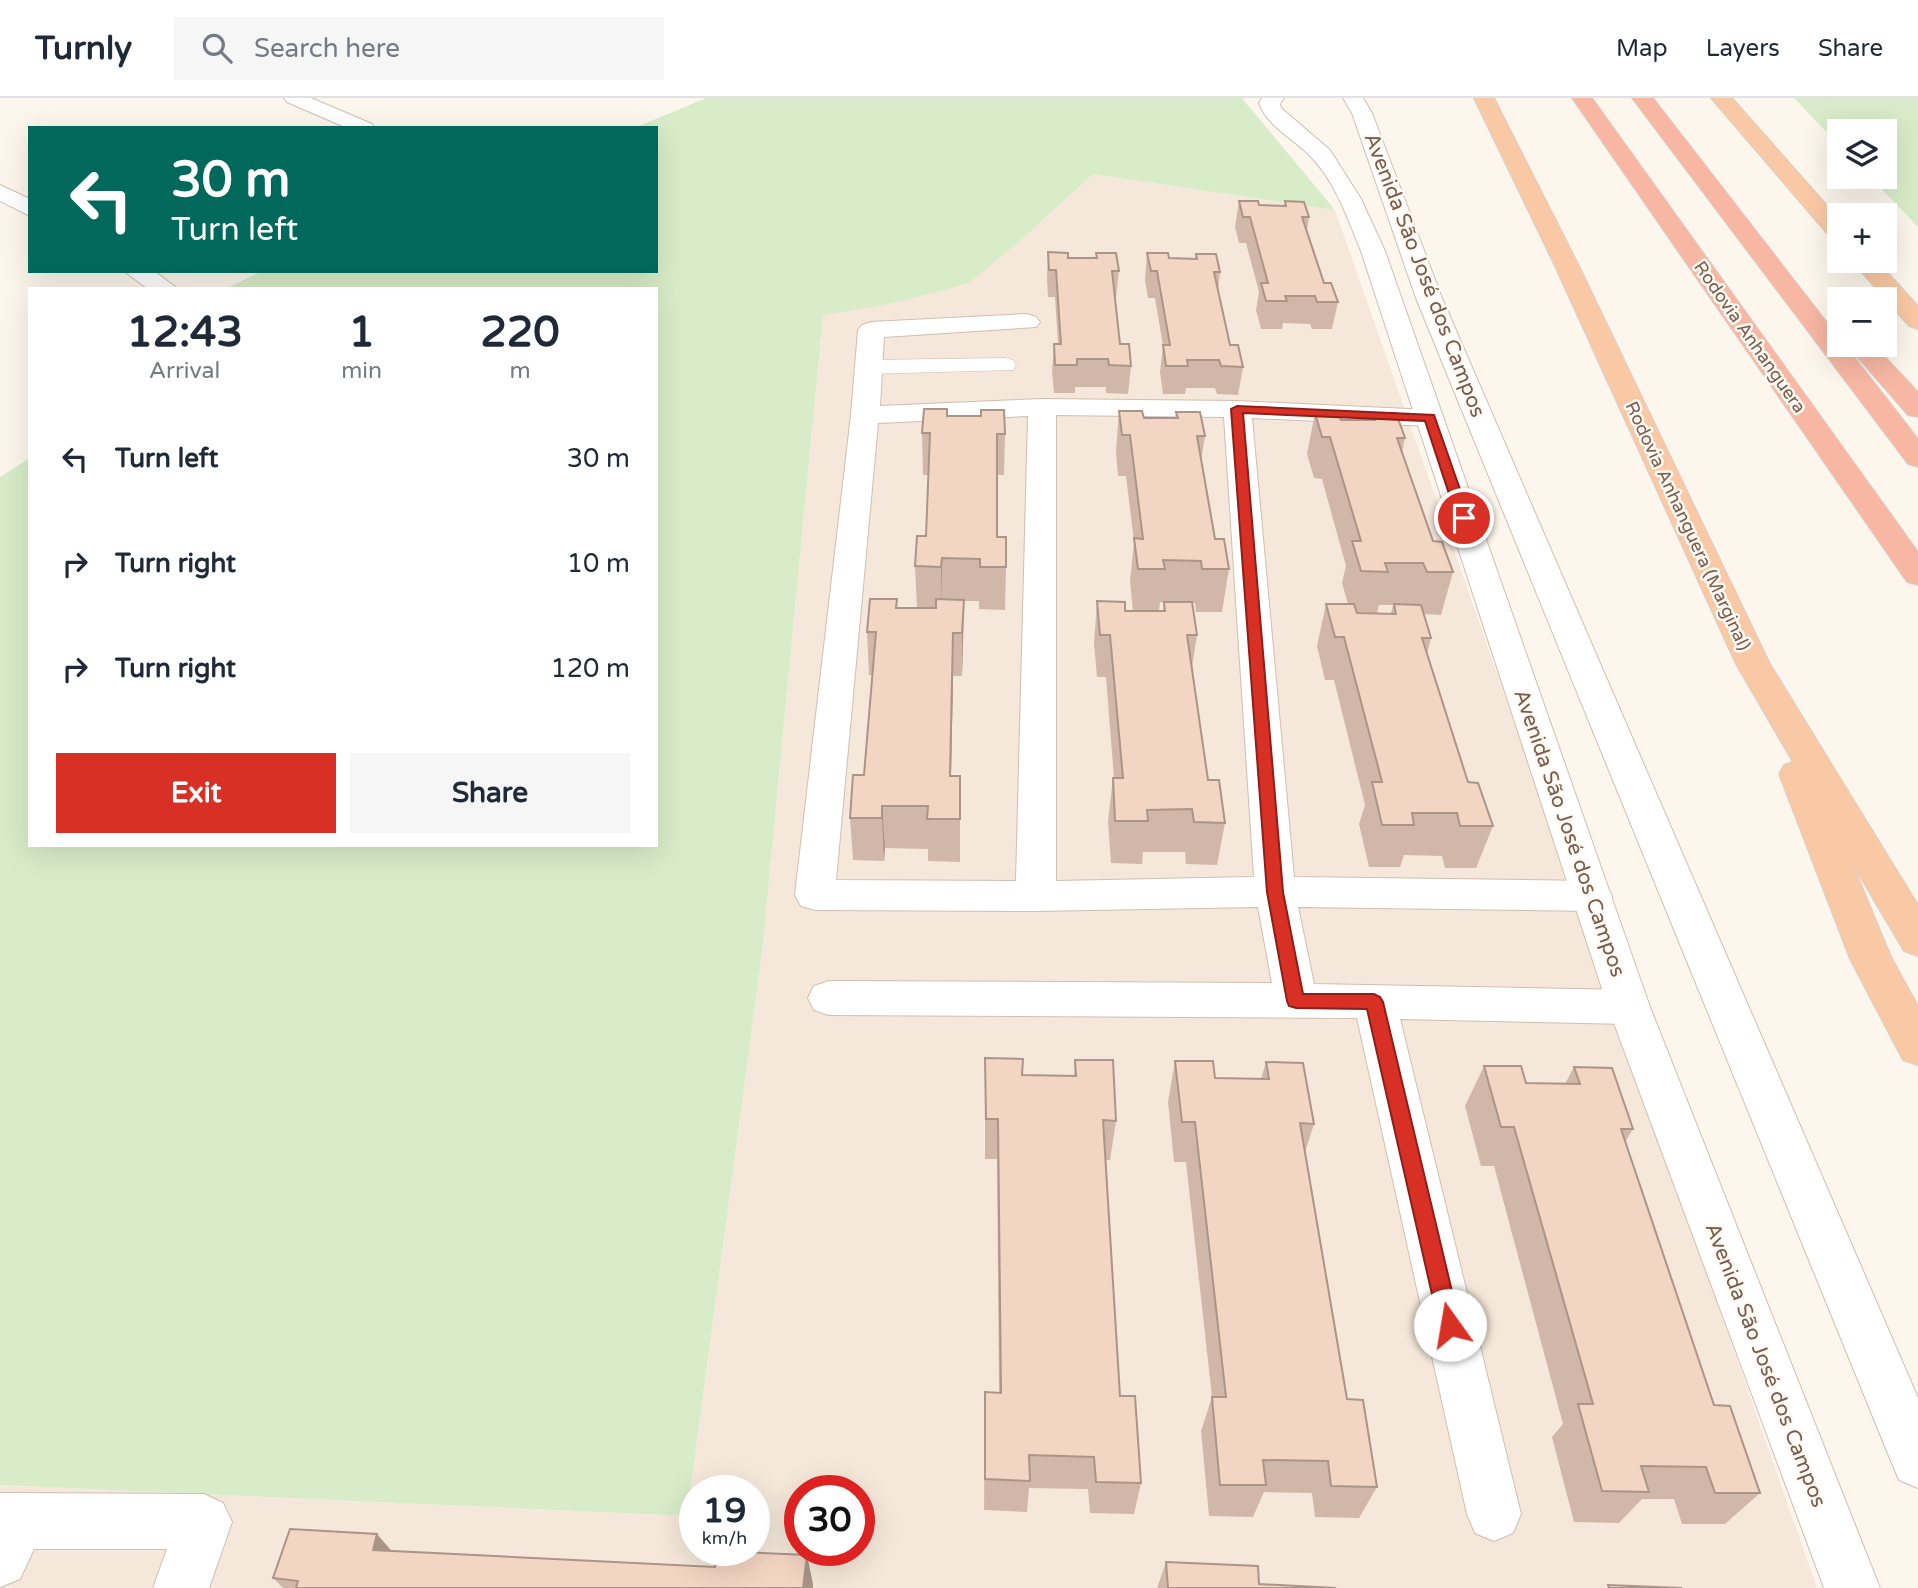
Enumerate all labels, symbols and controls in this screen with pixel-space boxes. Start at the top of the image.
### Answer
search box [174,17,664,80]
text: Turnly [35,29,132,68]
icon: search [198,29,236,67]
text: Search here [254,33,400,64]
text: Map [1616,34,1668,63]
text: Layers [1706,34,1780,63]
text: Share [1818,34,1883,63]
map controls [1827,119,1897,357]
button: layers [1827,119,1897,189]
street label: Avenida São José dos Campos [1359,129,1490,421]
text: 30 m [171,151,290,210]
icon: left [56,154,147,245]
button: + [1827,203,1897,273]
text: Turn left [171,211,298,249]
street label: Rodovia Anhanguera [1689,257,1811,417]
button: − [1827,287,1897,357]
text: 12:43 [126,307,243,358]
text: 1 [348,307,375,358]
text: 220 [480,307,560,358]
text: Arrival [149,357,220,385]
text: min [341,357,382,385]
text: m [509,357,531,385]
street label: Rodovia Anhanguera (Marginal) [1620,398,1756,654]
icon: left [56,440,94,478]
text: Turn left [115,443,218,474]
text: 30 m [567,443,630,474]
pin [1434,488,1494,548]
icon: arrive [1445,499,1483,537]
icon: right [56,545,94,583]
text: Turn right [115,548,236,579]
text: 10 m [567,548,630,579]
icon: right [56,650,94,688]
text: Turn right [115,653,236,684]
text: 120 m [550,653,630,684]
street label: Avenida São José dos Campos [1508,686,1631,980]
button: Exit [56,753,336,833]
button: Share [350,753,630,833]
street label: Avenida São José dos Campos [1700,1219,1831,1511]
position arrow [1413,1288,1487,1362]
speed limit sign: 30 [784,1475,875,1566]
text: 19 [703,1490,746,1532]
text: km/h [702,1527,747,1549]

